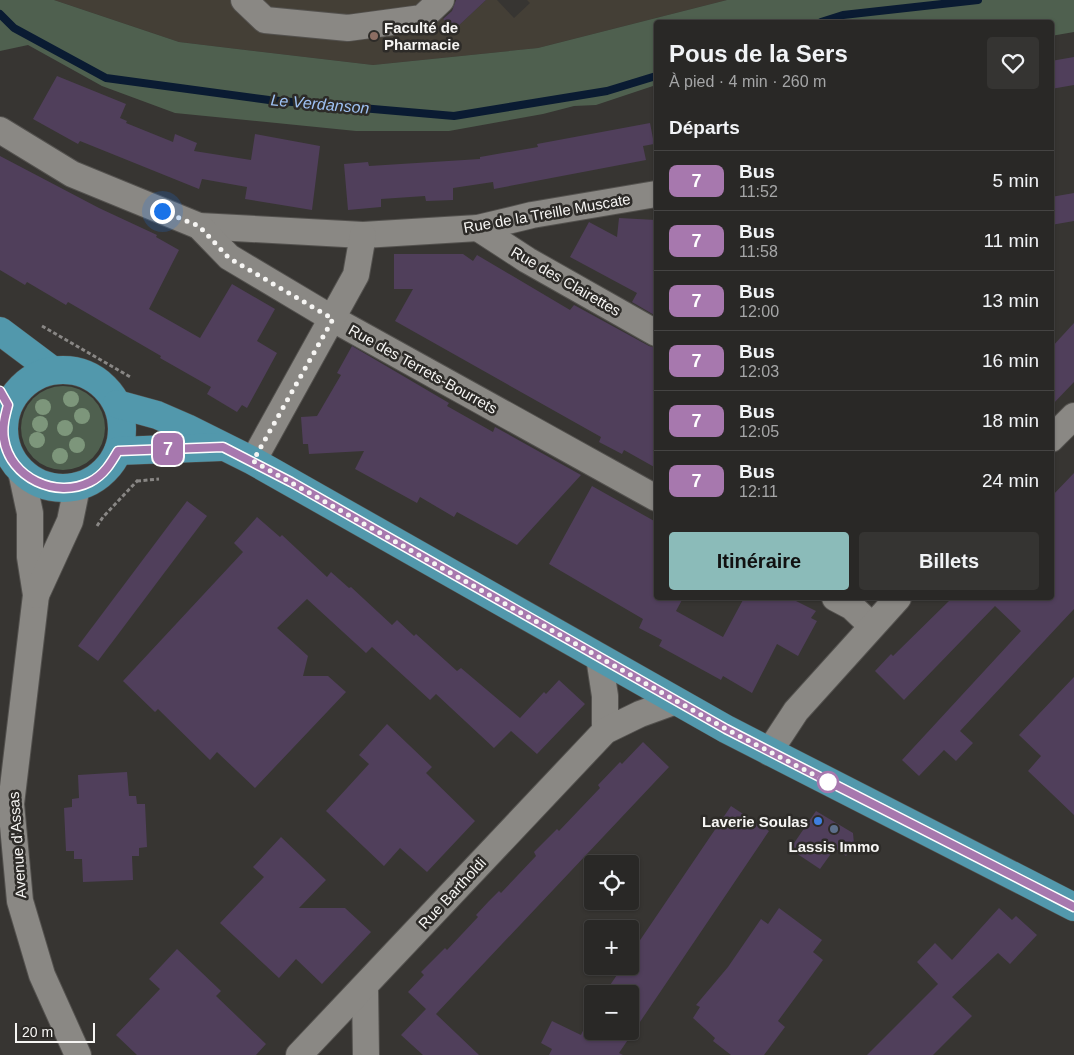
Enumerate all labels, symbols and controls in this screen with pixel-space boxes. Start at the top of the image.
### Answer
place label: Faculté de Pharmacie [384,19,460,53]
marker: Faculté de Pharmacie [368,30,380,42]
button: heart [987,37,1039,89]
text: Pous de la Sers [669,40,848,67]
text: À pied · 4 min · 260 m [669,73,826,90]
water label: Le Verdanson [270,91,370,117]
text: Départs [669,117,740,138]
text: Bus [739,161,775,182]
text: 5 min [993,170,1039,191]
text: 7 [691,171,702,191]
text: 11:52 [739,183,778,200]
street label: Rue de la Treille Muscate [462,190,632,236]
your location [150,199,175,224]
text: Bus [739,221,775,242]
text: 11 min [983,230,1039,251]
text: 7 [691,231,702,251]
street label: Rue des Clairettes [508,243,624,319]
text: 11:58 [739,243,778,260]
text: Bus [739,281,775,302]
text: 13 min [982,290,1039,311]
text: 7 [691,291,702,311]
text: 12:00 [739,303,779,320]
street label: Rue des Terrets-Bourrets [346,321,500,417]
text: Bus [739,341,775,362]
text: 16 min [982,350,1039,371]
text: 7 [691,351,702,371]
text: 12:03 [739,363,779,380]
text: Bus [739,401,775,422]
text: 18 min [982,410,1039,431]
text: 7 [691,411,702,431]
text: 12:05 [739,423,779,440]
line badge: 7 [152,433,184,465]
text: 7 [163,439,173,459]
text: Bus [739,461,775,482]
text: 24 min [982,470,1039,491]
text: 7 [691,471,702,491]
text: 12:11 [739,483,778,500]
button: Itinéraire [669,532,849,590]
button: Billets [859,532,1039,590]
unlabelled marker [817,771,839,793]
street label: Avenue d'Assas [5,791,29,899]
place label: Laverie Soulas [702,813,808,830]
marker: Laverie Soulas [812,815,824,827]
marker: Lassis Immo [828,823,840,835]
place label: Lassis Immo [789,838,879,855]
street label: Rue Bartholdi [415,854,489,932]
map controls [584,855,639,1040]
button: locate [584,855,639,910]
button: + [584,920,639,975]
button: − [584,985,639,1040]
scale bar [15,1020,95,1043]
text: 20 m [22,1024,53,1040]

